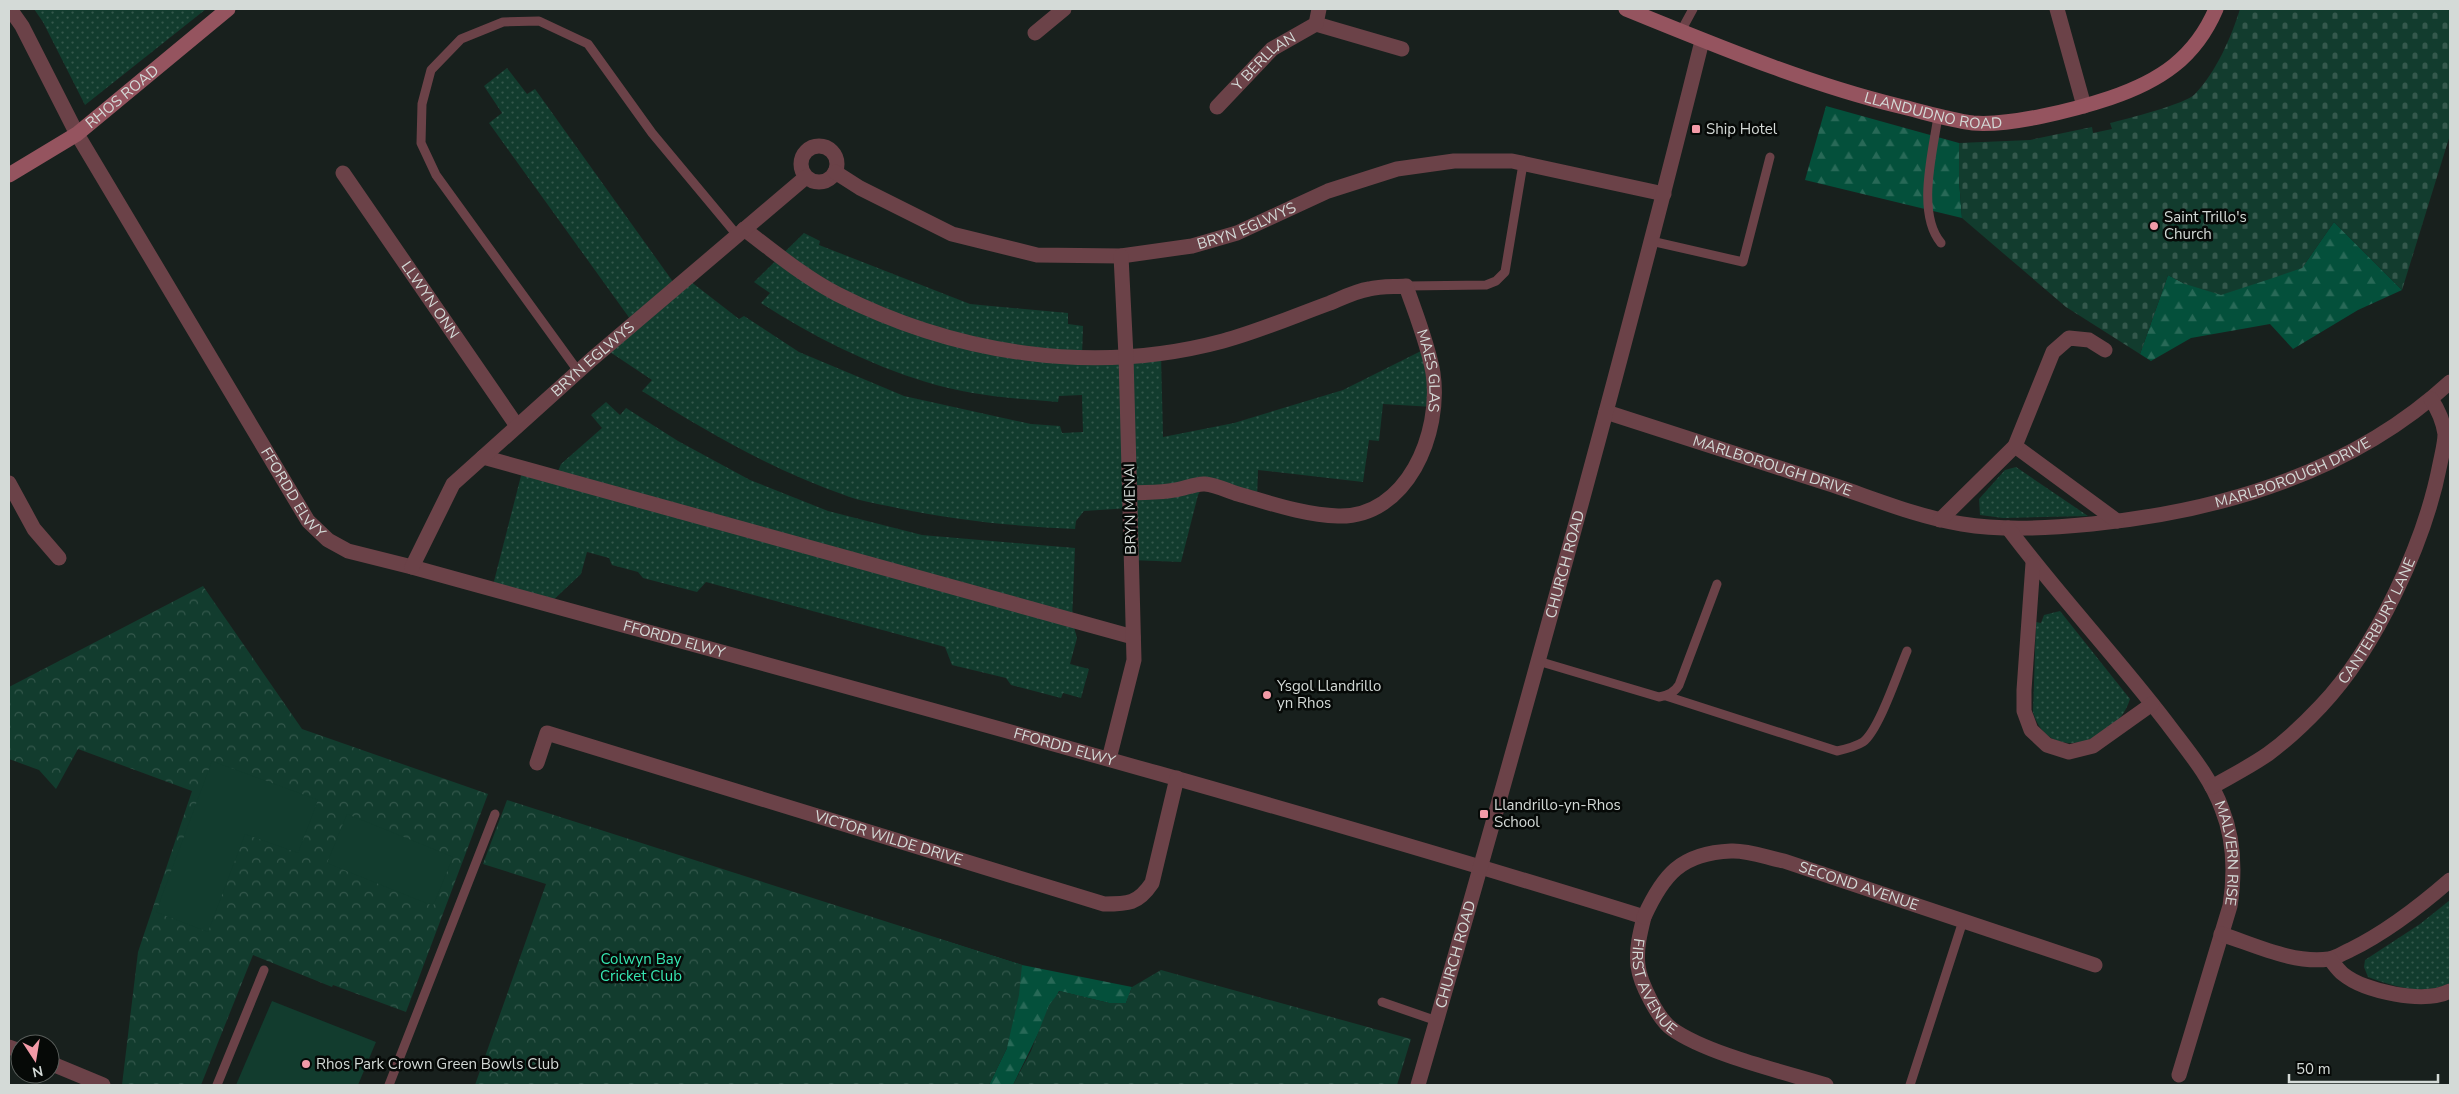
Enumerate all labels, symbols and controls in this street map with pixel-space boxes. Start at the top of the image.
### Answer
street label: Y BERLLAN [1227,27,1300,96]
street label: RHOS ROAD [81,60,163,133]
street label: LLANDUDNO ROAD [1862,87,2003,133]
place label: Ship Hotel [1706,119,1778,139]
marker: Ship Hotel [1690,123,1702,135]
street label: BRYN EGLWYS [1195,197,1299,254]
place label: Saint Trillo's Church [2164,207,2247,244]
marker: Saint Trillo's Church [2148,220,2160,232]
street label: LLWYN ONN [397,257,464,342]
street label: BRYN EGLWYS [547,317,639,401]
street label: MAES GLAS [1412,327,1444,413]
street label: MARLBOROUGH DRIVE [1690,431,1855,501]
street label: MARLBOROUGH DRIVE [2213,433,2374,513]
street label: FFORDD ELWY [256,444,331,543]
street label: BRYN MENAI [1119,463,1141,555]
street label: CHURCH ROAD [1541,508,1589,621]
street label: CANTERBURY LANE [2333,555,2420,688]
street label: FFORDD ELWY [621,616,728,663]
place label: Ysgol Llandrillo yn Rhos [1276,676,1381,713]
marker: Ysgol Llandrillo yn Rhos [1261,689,1273,701]
street label: FFORDD ELWY [1011,723,1119,771]
place label: Llandrillo-yn-Rhos School [1494,795,1621,832]
street label: MALVERN RISE [2210,798,2243,907]
street label: VICTOR WILDE DRIVE [811,805,965,870]
marker: Llandrillo-yn-Rhos School [1478,808,1490,820]
street label: SECOND AVENUE [1796,857,1921,915]
street label: CHURCH ROAD [1431,898,1480,1011]
street label: FIRST AVENUE [1627,937,1681,1039]
park label: Colwyn Bay Cricket Club [600,949,682,986]
north arrow [10,1034,60,1084]
scale bar [2289,1052,2438,1084]
place label: Rhos Park Crown Green Bowls Club [316,1054,559,1074]
marker: Rhos Park Crown Green Bowls Club [300,1058,312,1070]
text: 50 m [2296,1059,2331,1079]
text: N [30,1061,45,1082]

